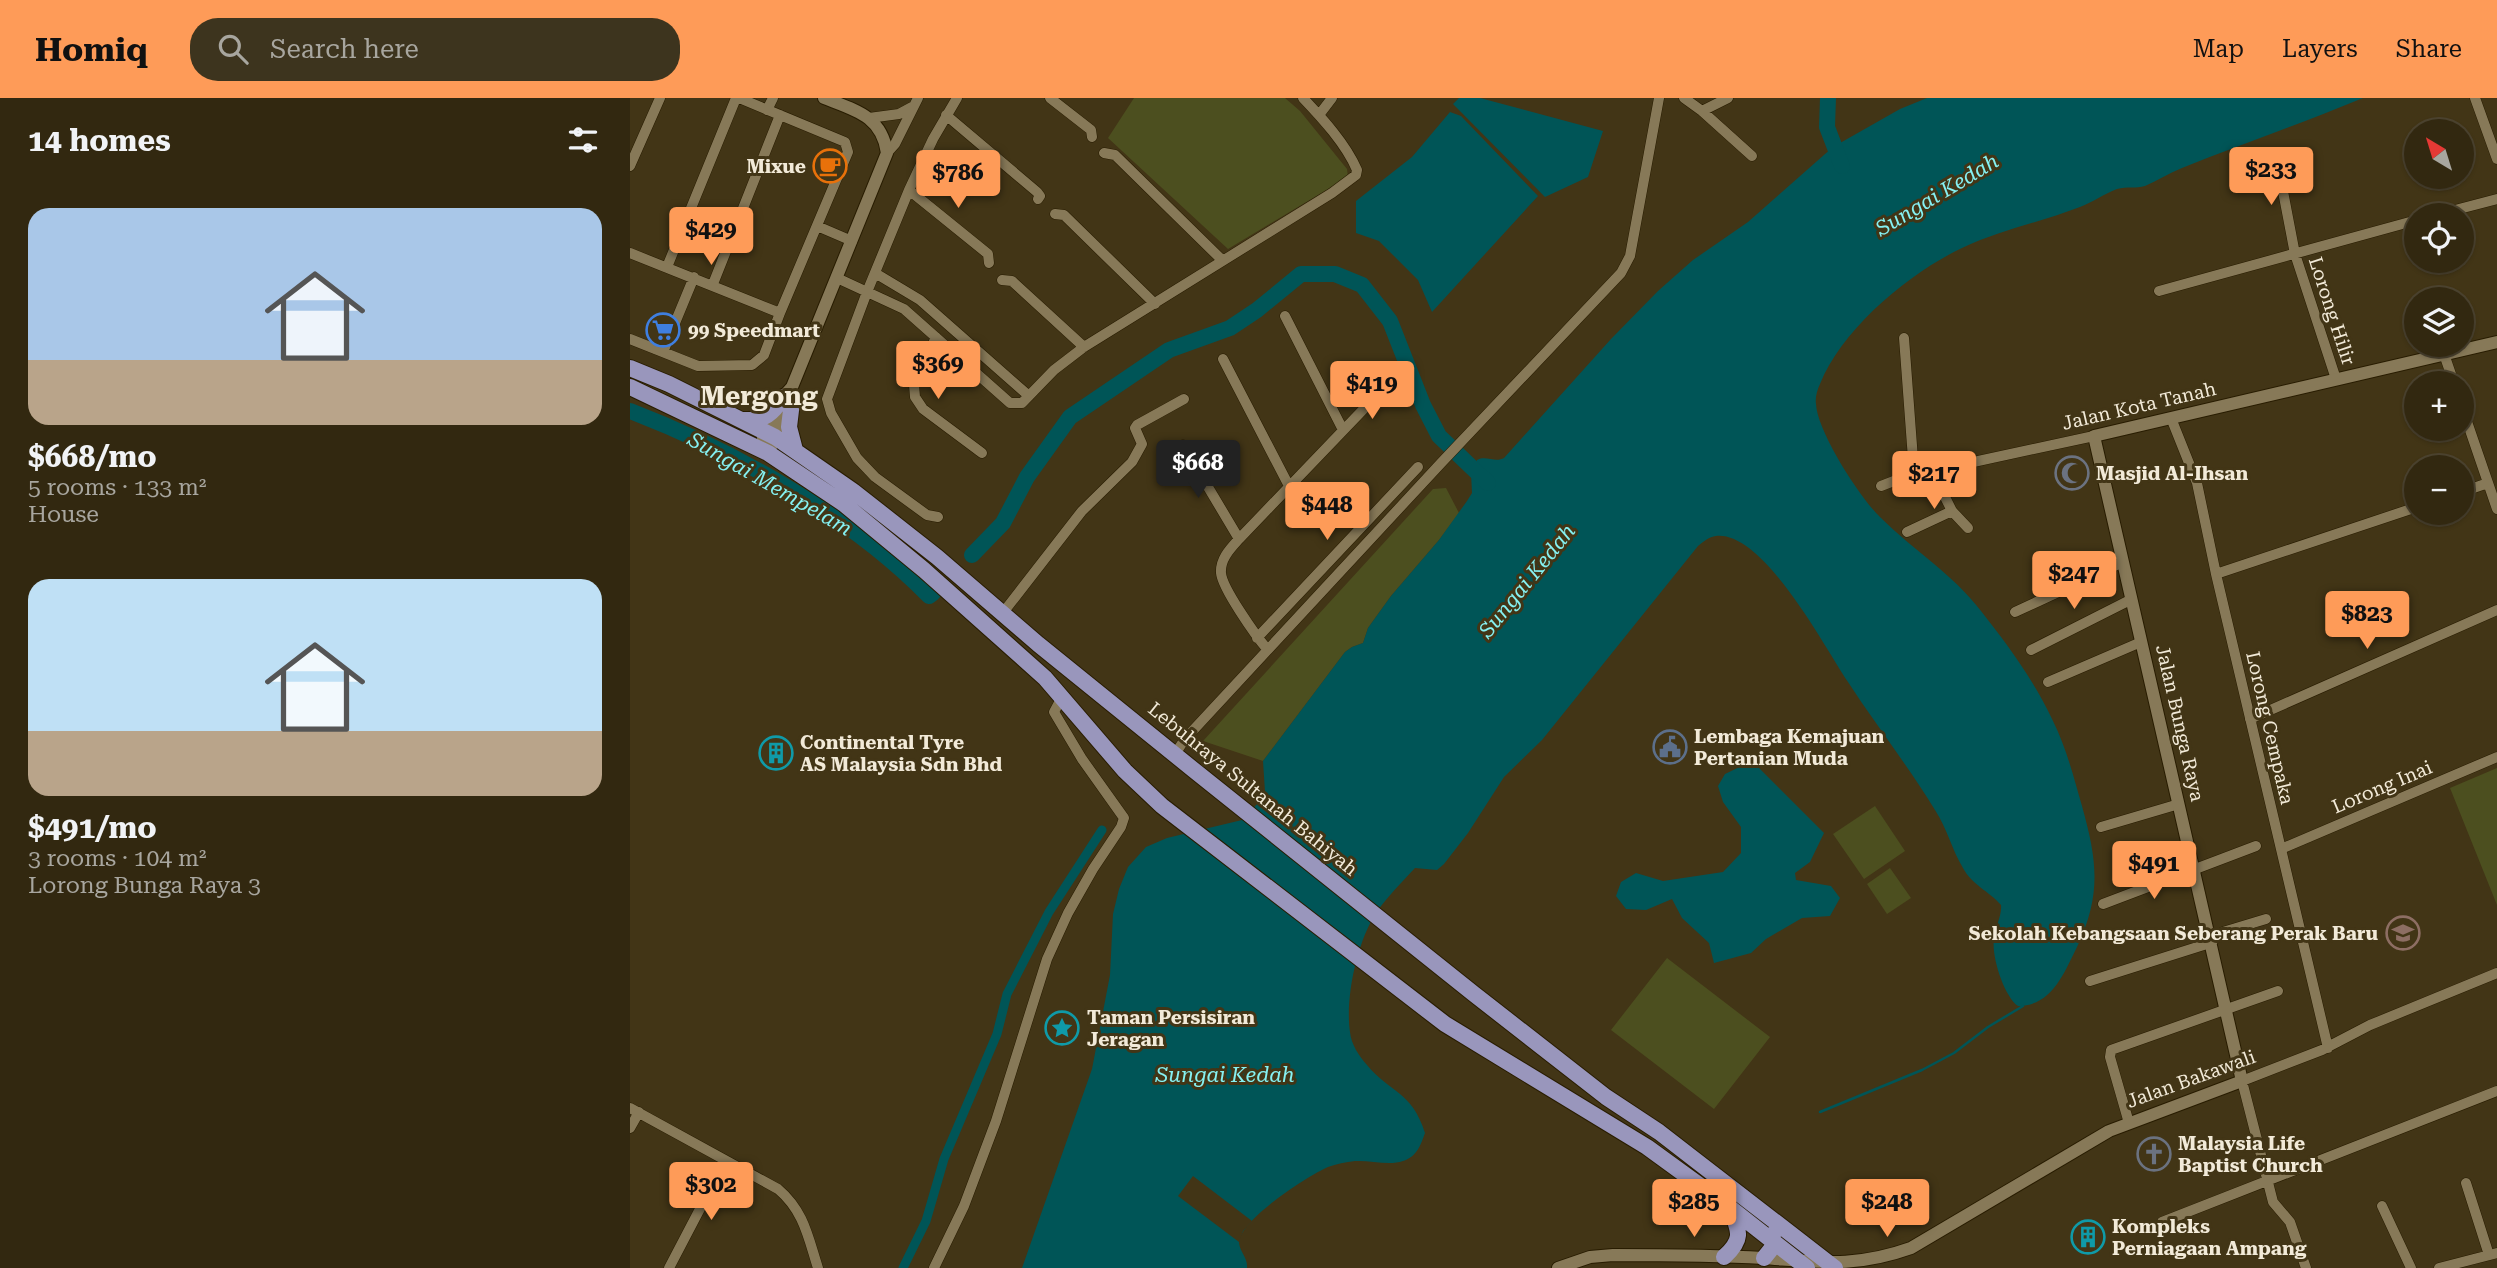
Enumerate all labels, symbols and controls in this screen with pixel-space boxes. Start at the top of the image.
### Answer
search box [190,18,680,81]
text: Homiq [35,30,148,69]
icon: search [214,30,252,68]
text: Search here [270,34,419,64]
text: Map [2193,35,2244,63]
text: Layers [2282,35,2358,63]
text: Share [2396,35,2462,63]
north arrow [2404,119,2474,189]
map controls [2404,119,2474,525]
icon: filters [564,121,602,159]
text: 14 homes [28,123,171,158]
cafe icon: Mixue [811,147,849,185]
pin: $233 [2230,148,2312,207]
water label: Sungai Kedah [1870,149,2003,242]
pin: $786 [917,150,999,210]
place label: Mixue [746,155,806,178]
text: $233 [2245,156,2297,183]
text: $786 [932,159,984,186]
button: locate [2404,203,2474,273]
pin: $429 [670,208,752,267]
text: $429 [685,216,737,243]
icon: home [252,253,378,379]
street label: Lorong Hilir [2304,254,2360,368]
button: layers [2404,287,2474,357]
supermarket icon: 99 Speedmart [644,311,682,349]
place label: 99 Speedmart [688,319,820,342]
pin: $369 [897,342,979,401]
text: $369 [912,350,964,377]
pin: $419 [1331,362,1413,421]
text: $419 [1346,370,1398,397]
button: + [2404,371,2474,441]
street label: Jalan Kota Tanah [2060,377,2218,435]
district label: Mergong [700,381,818,411]
water label: Sungai Mempelam [683,427,856,541]
text: $668/mo [28,439,157,474]
pin: $668 [1157,440,1239,500]
text: $668 [1172,449,1224,476]
pin: $217 [1893,452,1975,511]
mosque icon: Masjid Al-Ihsan [2053,454,2091,492]
button: − [2404,455,2474,525]
text: $217 [1908,460,1960,487]
place label: Masjid Al-Ihsan [2096,462,2248,485]
text: 5 rooms · 133 m² [28,474,206,501]
pin: $448 [1286,482,1368,542]
text: $448 [1301,491,1353,518]
text: House [28,501,99,528]
water label: Sungai Kedah [1473,519,1580,643]
pin: $247 [2033,552,2115,611]
text: $247 [2048,560,2100,587]
pin: $823 [2326,592,2408,651]
text: $823 [2341,600,2393,627]
icon: home [252,624,378,750]
street label: Jalan Bunga Raya [2151,642,2209,804]
street label: Lorong Cempaka [2241,649,2299,807]
street label: Lebuhraya Sultanah Bahiyah [1144,697,1362,881]
place label: Lembaga Kemajuan Pertanian Muda [1694,725,1885,770]
public building icon: Lembaga Kemajuan Pertanian Muda [1651,728,1689,766]
place label: Continental Tyre AS Malaysia Sdn Bhd [800,731,1003,776]
building icon: Continental Tyre AS Malaysia Sdn Bhd [757,734,795,772]
street label: Lorong Inai [2329,756,2435,818]
text: $491/mo [28,810,157,845]
pin: $491 [2113,842,2195,901]
text: 3 rooms · 104 m² [28,845,206,872]
text: $491 [2128,850,2180,877]
text: Lorong Bunga Raya 3 [28,872,261,899]
school or university icon: Sekolah Kebangsaan Seberang Perak Baru [2384,914,2422,952]
place label: Sekolah Kebangsaan Seberang Perak Baru [1968,922,2378,945]
place label: Taman Persisiran Jeragan [1087,1006,1255,1051]
place icon: Taman Persisiran Jeragan [1043,1009,1081,1047]
street label: Jalan Bakawali [2123,1045,2259,1113]
water label: Sungai Kedah [1154,1063,1295,1087]
place label: Malaysia Life Baptist Church [2178,1132,2323,1177]
church icon: Malaysia Life Baptist Church [2135,1135,2173,1173]
pin: $302 [670,1162,752,1222]
text: $302 [685,1171,737,1198]
pin: $285 [1653,1180,1735,1239]
pin: $248 [1846,1180,1928,1239]
text: $285 [1668,1188,1720,1215]
text: $248 [1861,1188,1913,1215]
place label: Kompleks Perniagaan Ampang [2112,1215,2307,1260]
building icon: Kompleks Perniagaan Ampang [2069,1218,2107,1256]

